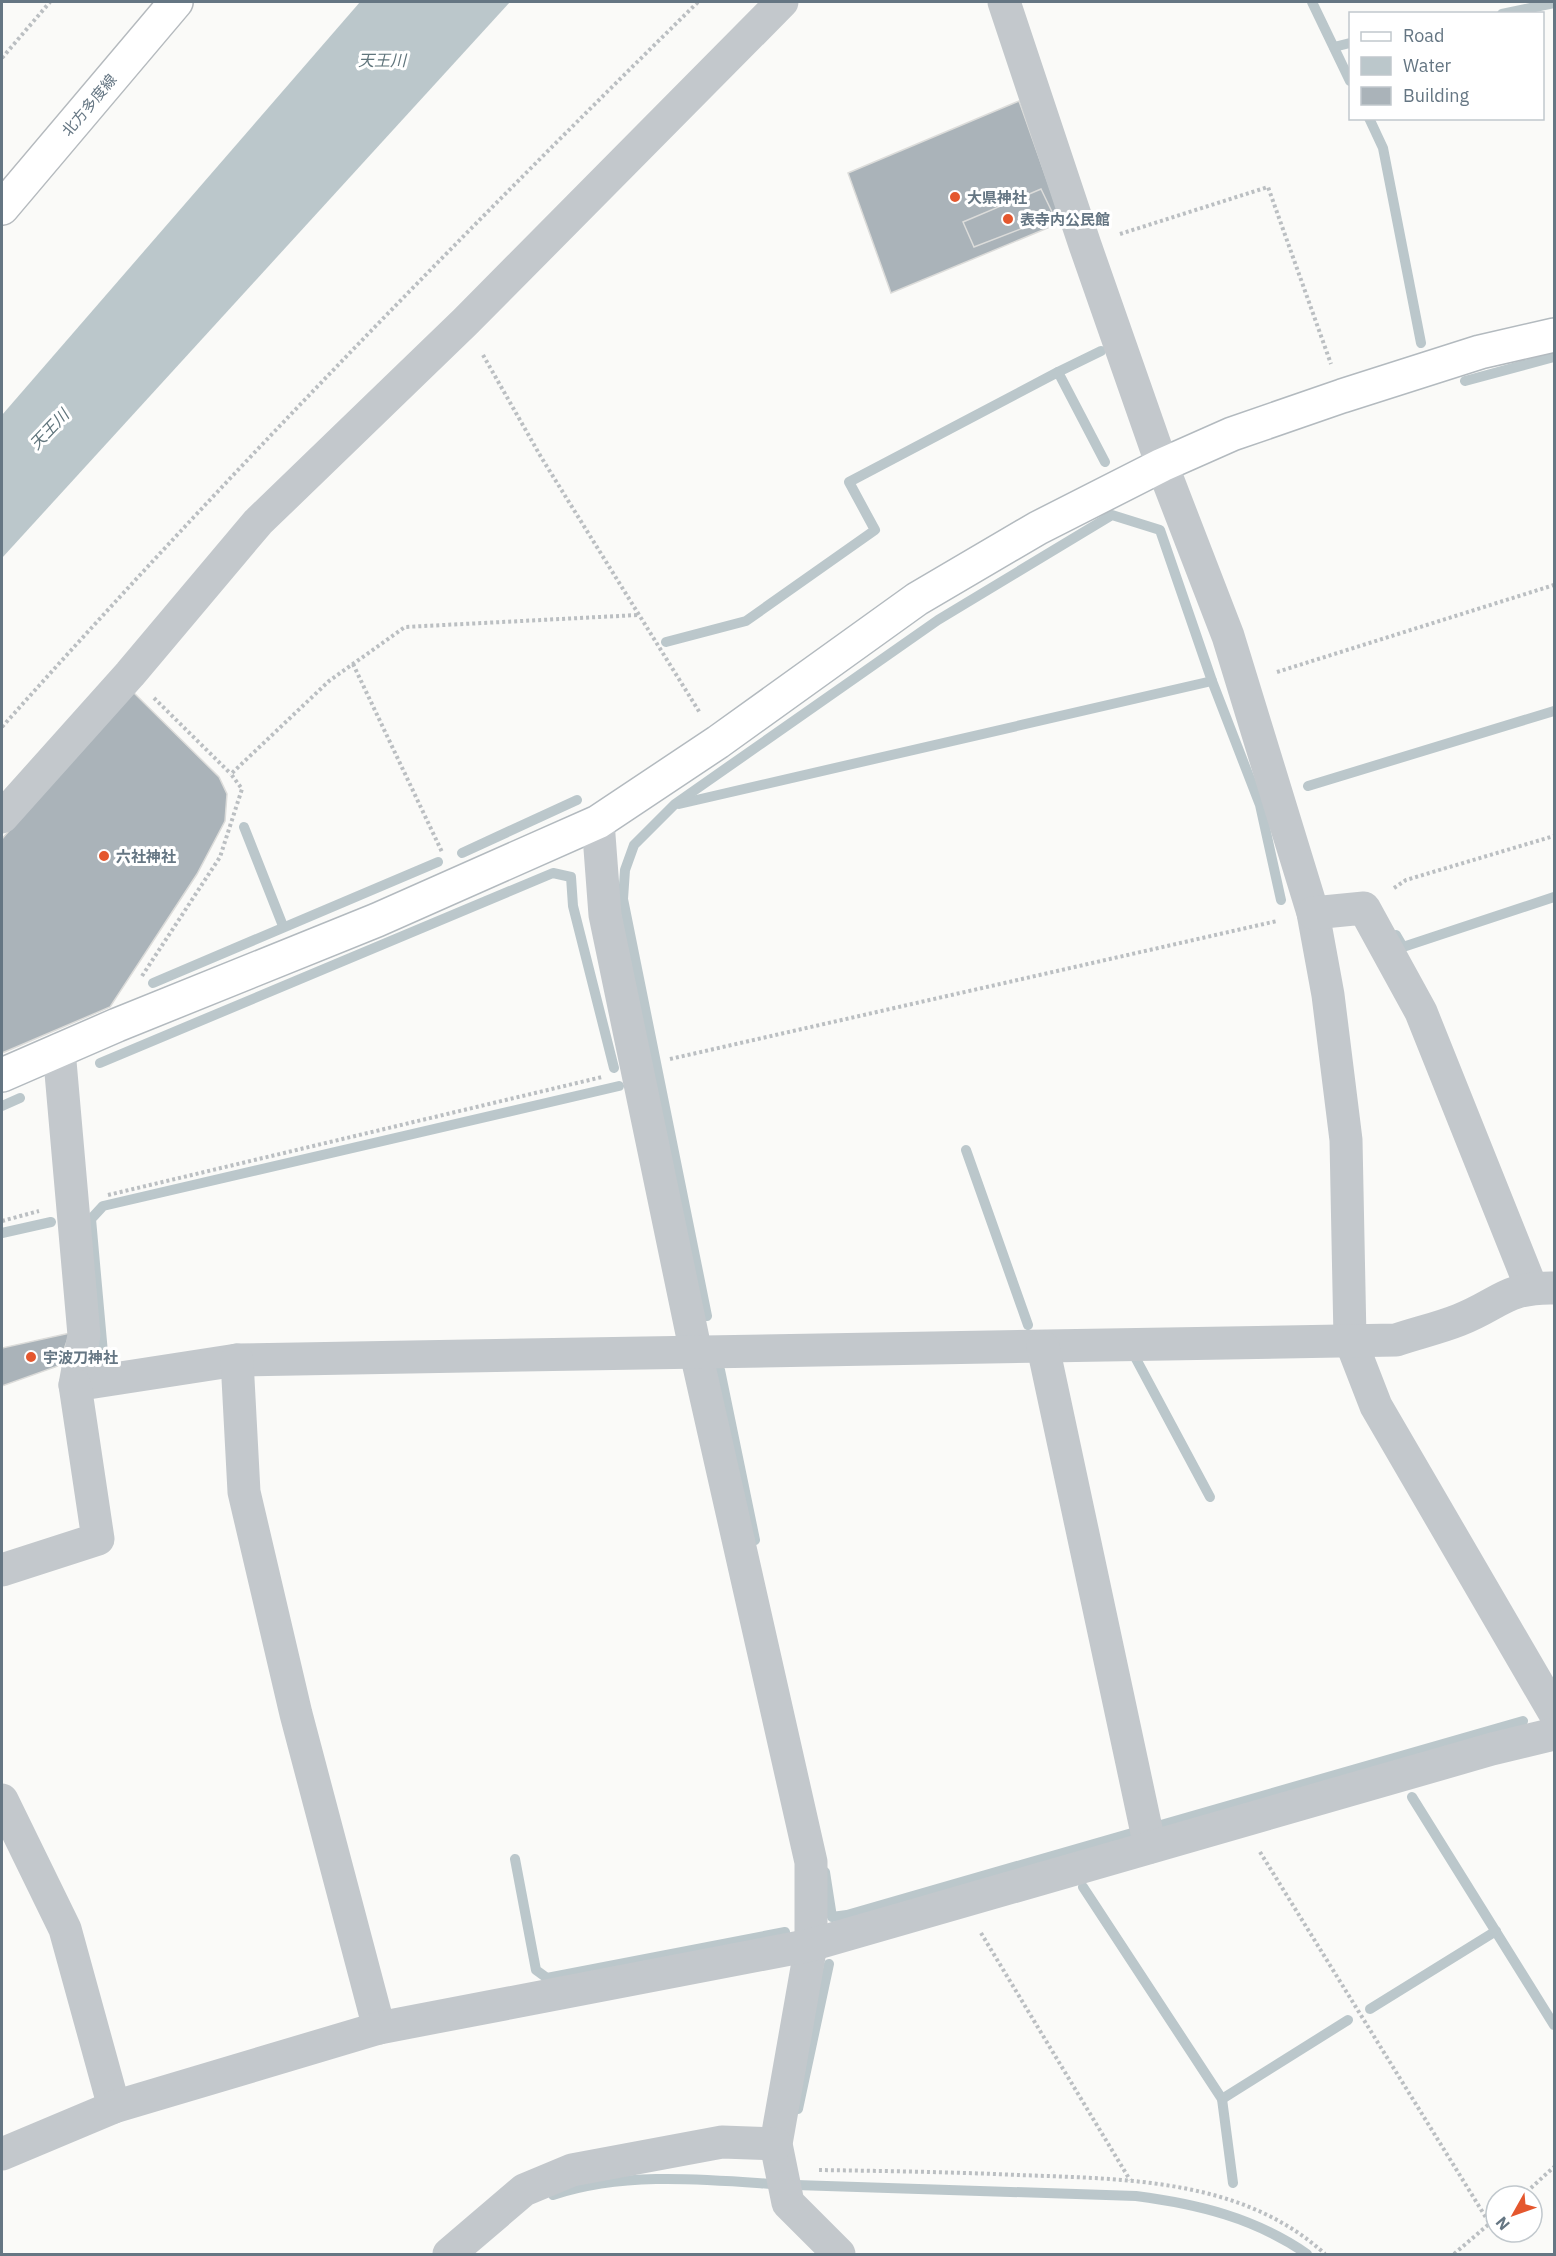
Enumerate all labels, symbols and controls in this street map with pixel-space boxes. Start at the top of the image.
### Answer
legend [1349,12,1544,120]
text: Road [1403,24,1444,47]
water label: 天王川 [358,50,408,70]
text: Water [1403,54,1452,77]
street label: 北方多度線 [58,70,120,140]
text: Building [1403,84,1470,107]
place label: 大県神社 [967,188,1027,207]
marker: 大県神社 [948,190,962,204]
place label: 表寺内公民館 [1020,210,1110,229]
marker: 表寺内公民館 [1001,212,1015,226]
water label: 天王川 [25,403,74,453]
place label: 六社神社 [116,847,176,866]
marker: 六社神社 [97,849,111,863]
place label: 宇波刀神社 [43,1348,118,1367]
marker: 宇波刀神社 [24,1350,38,1364]
north arrow [1484,2184,1544,2244]
text: N [1491,2213,1514,2235]

